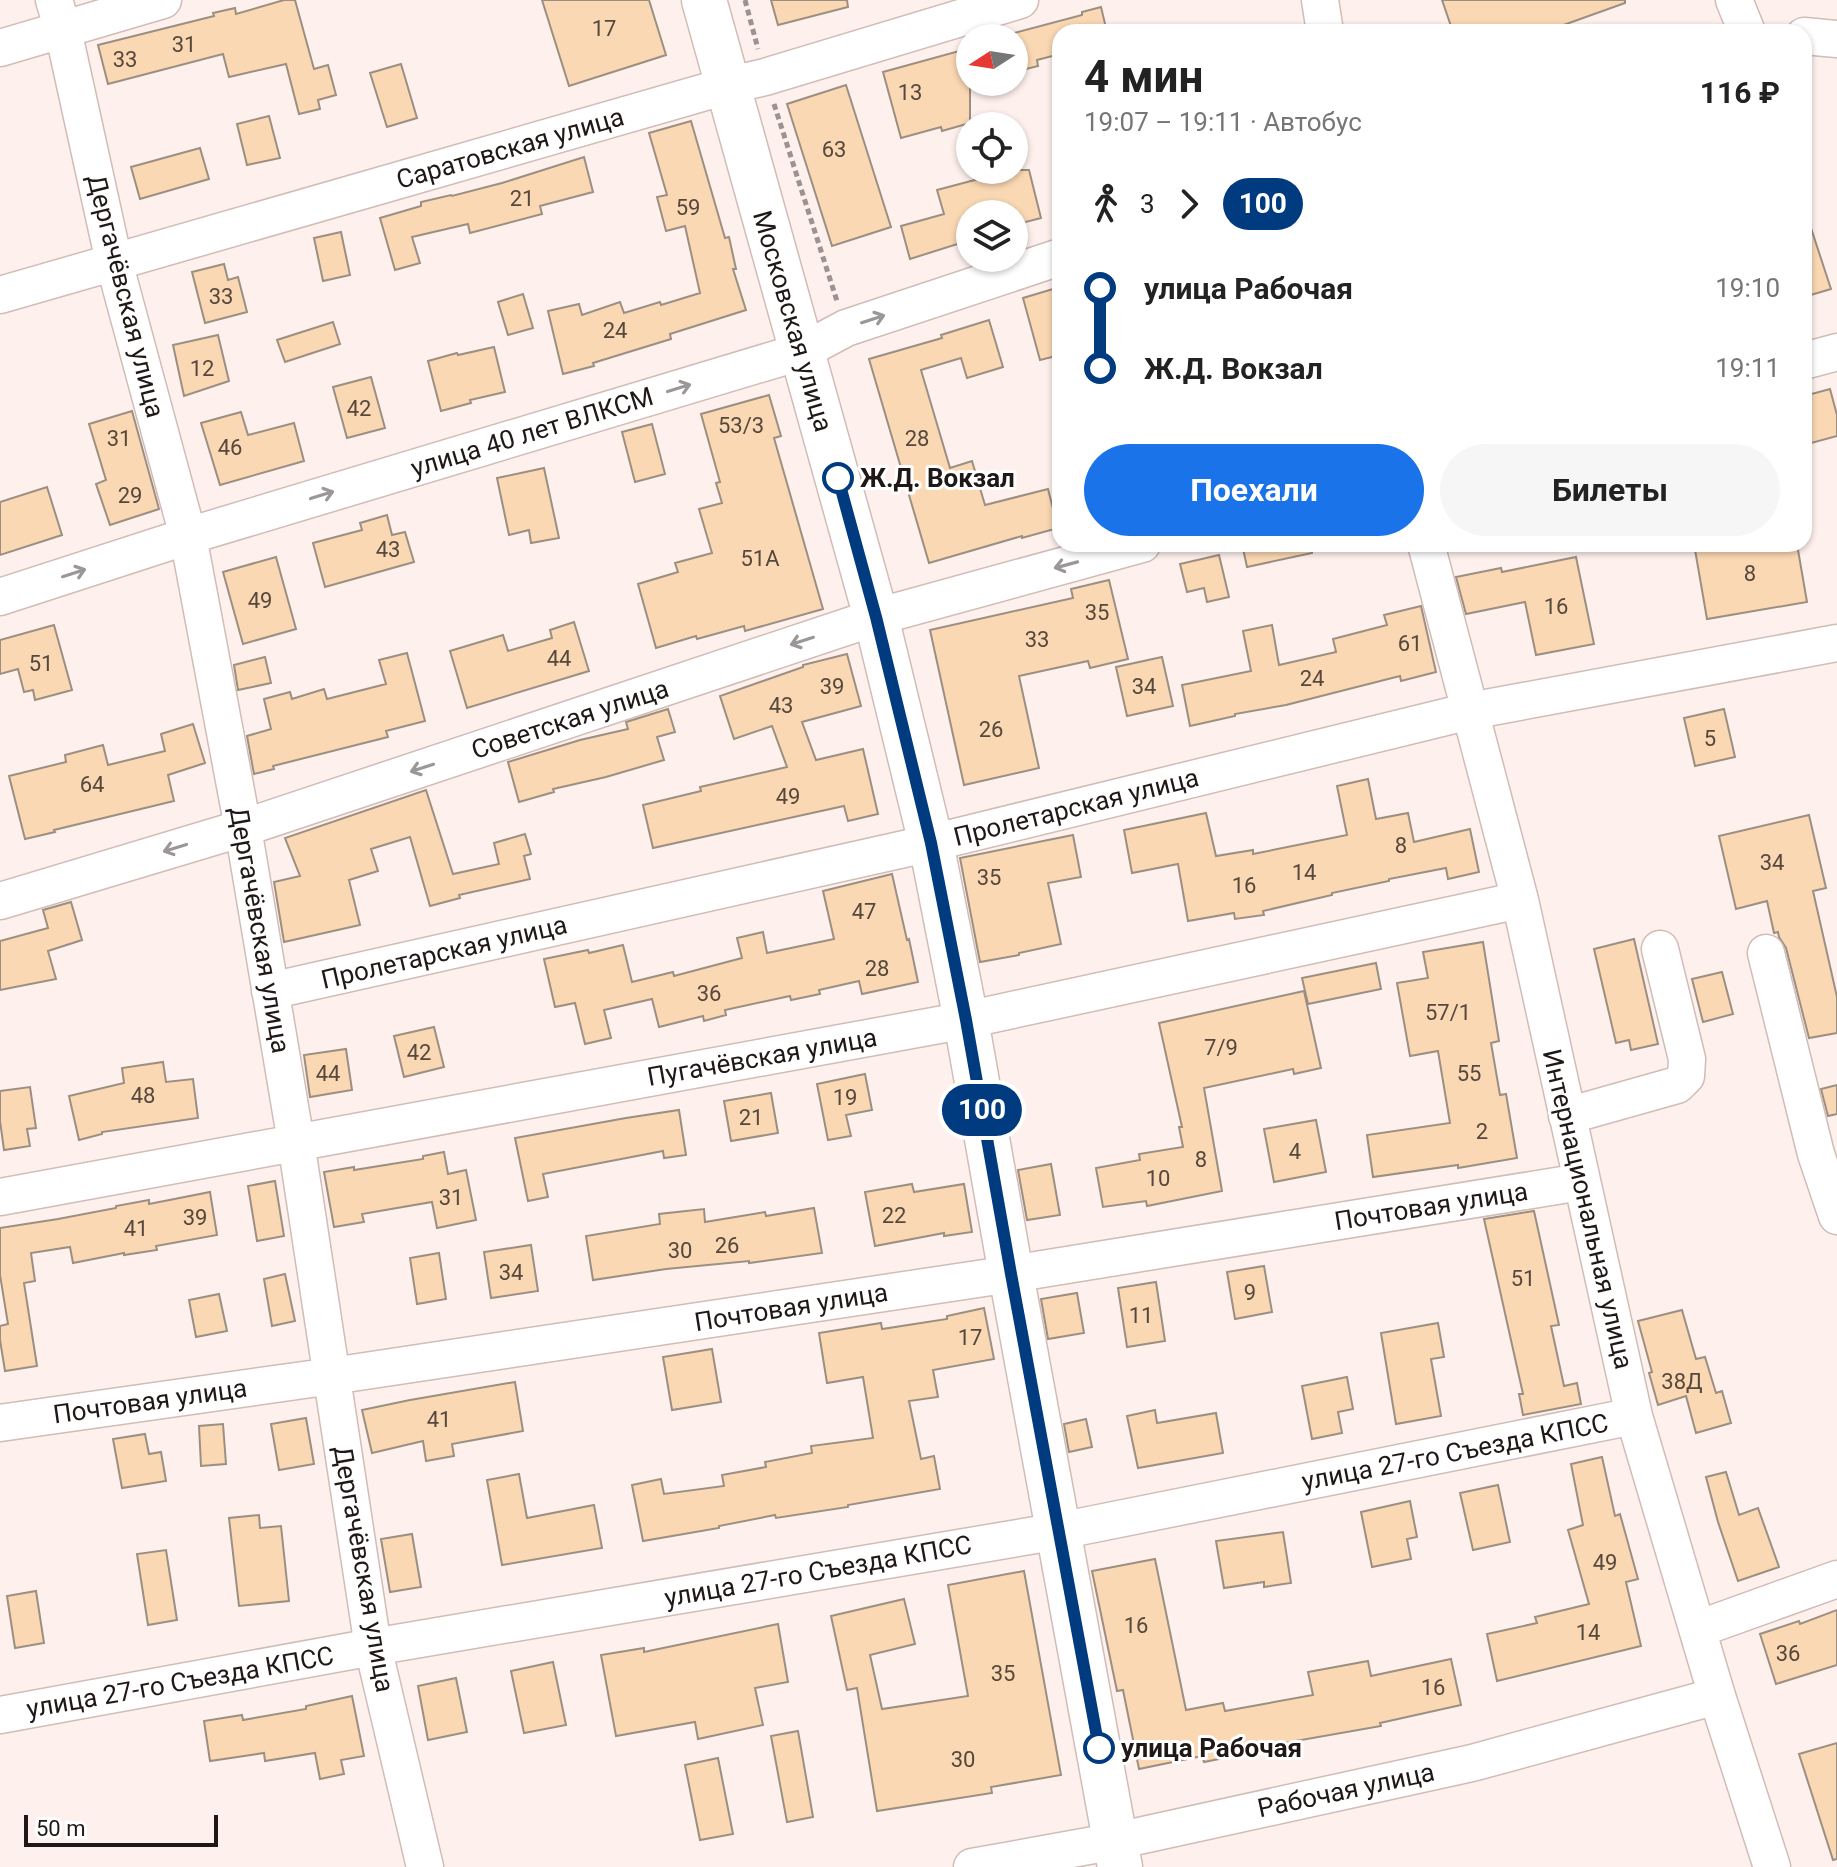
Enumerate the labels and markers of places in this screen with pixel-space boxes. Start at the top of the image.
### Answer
marker: Ж.Д. Вокзал [823,463,853,493]
place label: Ж.Д. Вокзал [860,463,1015,493]
marker: улица Рабочая [1084,1733,1114,1763]
place label: улица Рабочая [1121,1733,1302,1763]

